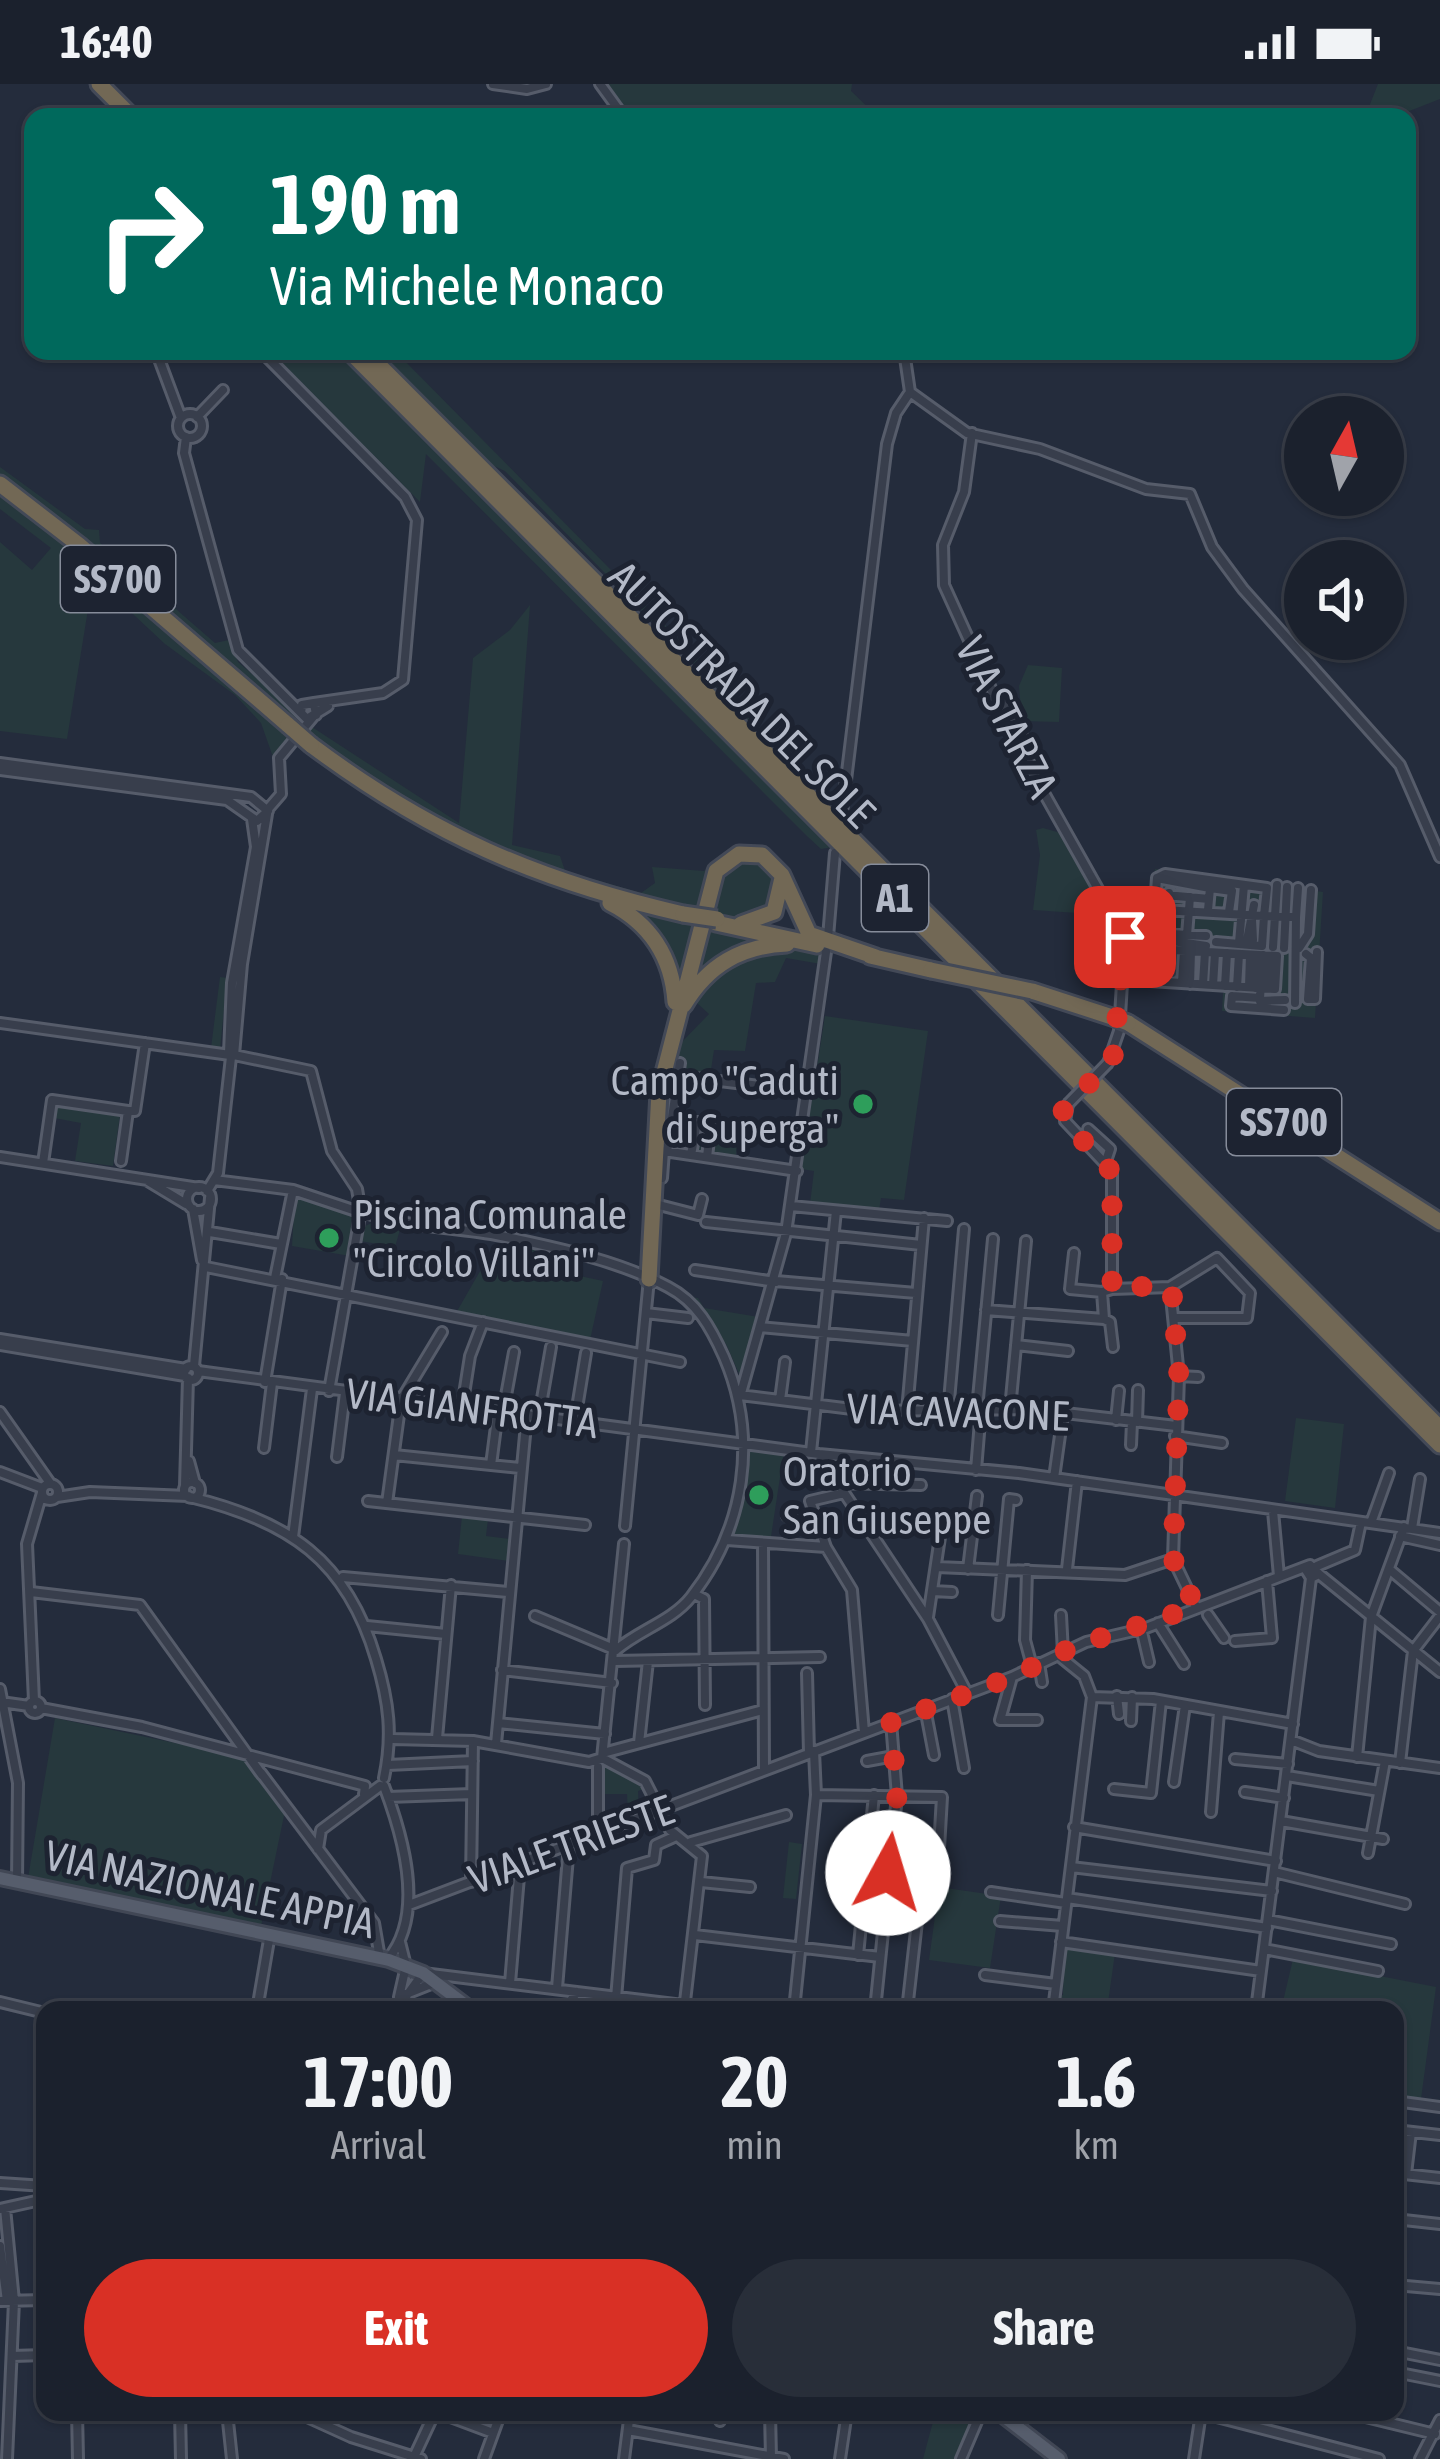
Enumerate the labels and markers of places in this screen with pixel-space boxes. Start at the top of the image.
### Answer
pin [1074,886,1176,988]
place label: Campo "Caduti di Superga" [611,1056,839,1152]
marker: Campo "Caduti di Superga" [850,1091,876,1117]
place label: Piscina Comunale "Circolo Villani" [353,1190,627,1286]
marker: Piscina Comunale "Circolo Villani" [316,1225,342,1251]
place label: Oratorio San Giuseppe [783,1447,991,1543]
marker: Oratorio San Giuseppe [746,1482,772,1508]

